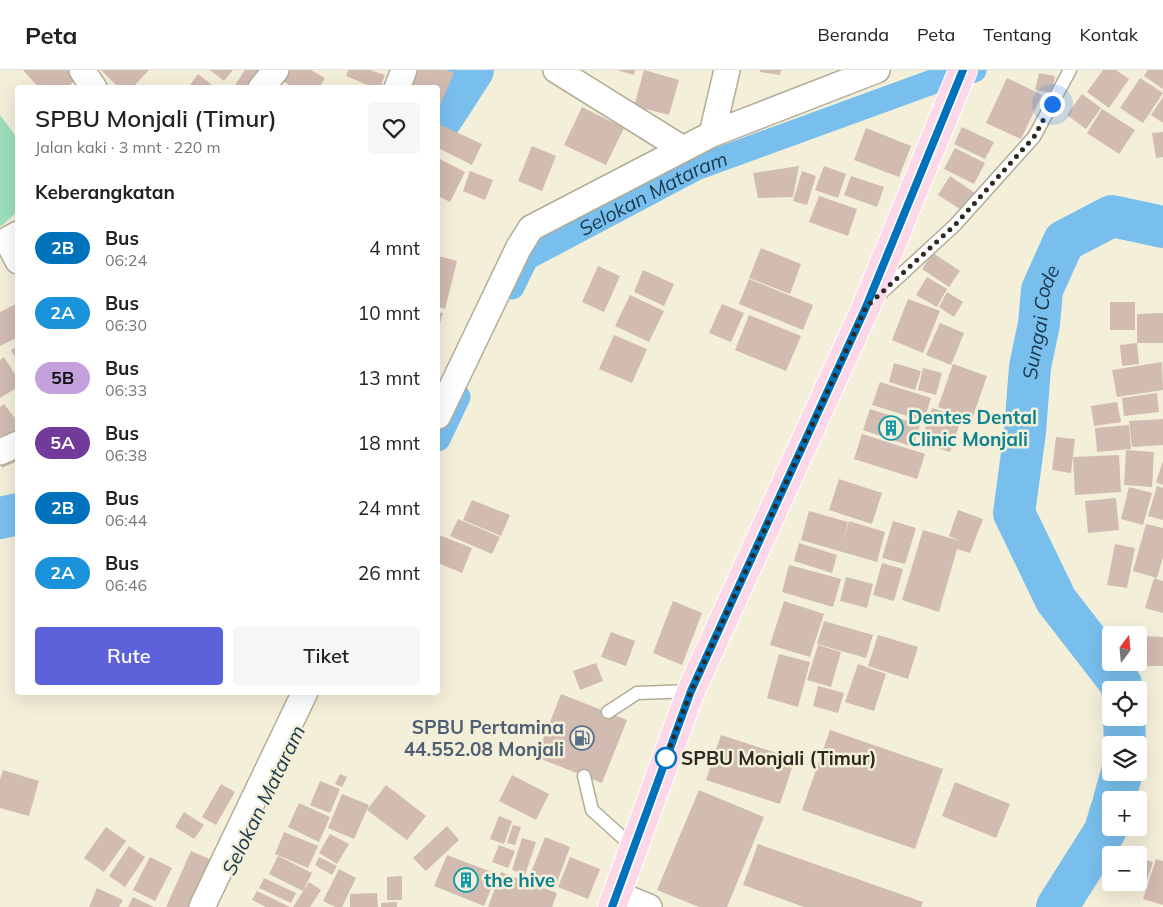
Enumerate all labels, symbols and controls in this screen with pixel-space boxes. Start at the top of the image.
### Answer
text: Peta [25,20,77,50]
text: Beranda [818,23,889,46]
text: Peta [917,23,955,46]
text: Tentang [983,23,1052,46]
text: Kontak [1080,23,1138,46]
your location [1040,92,1065,117]
button: heart [368,102,420,154]
text: SPBU Monjali (Timur) [35,103,277,133]
text: Jalan kaki · 3 mnt · 220 m [35,137,221,157]
water label: Selokan Mataram [574,145,731,241]
text: Keberangkatan [35,180,175,204]
text: Bus [105,226,139,250]
text: 2B [51,236,74,259]
text: 4 mnt [369,236,420,260]
text: 06:24 [105,250,147,270]
water label: Sungai Code [1017,260,1064,380]
text: Bus [105,291,139,315]
text: 2A [50,301,75,324]
text: 10 mnt [358,301,420,325]
text: 06:30 [105,315,147,335]
text: Bus [105,356,139,380]
text: 5B [51,366,74,389]
text: 13 mnt [358,366,420,390]
text: 06:33 [105,380,147,400]
place label: Dentes Dental Clinic Monjali [908,405,1037,451]
building icon: Dentes Dental Clinic Monjali [878,415,904,441]
text: Bus [105,421,139,445]
text: 5A [50,431,75,454]
text: 18 mnt [358,431,420,455]
text: 06:38 [105,445,147,465]
text: Bus [105,486,139,510]
text: 2B [51,496,74,519]
text: 24 mnt [358,496,420,520]
text: 06:44 [105,510,147,530]
text: Bus [105,551,139,575]
text: 2A [50,561,75,584]
text: 26 mnt [358,561,420,585]
text: 06:46 [105,575,147,595]
north arrow [1102,626,1148,671]
map controls [1102,626,1147,891]
button: Rute [35,627,223,685]
button: Tiket [233,627,420,685]
button: locate [1102,681,1147,726]
place label: SPBU Pertamina 44.552.08 Monjali [404,715,564,761]
water label: Selokan Mataram [216,721,310,879]
fuel station icon: SPBU Pertamina 44.552.08 Monjali [569,725,595,751]
button: layers [1102,736,1147,781]
place label: SPBU Monjali (Timur) [681,746,877,770]
marker: SPBU Monjali (Timur) [655,747,677,769]
button: + [1102,791,1147,836]
button: − [1102,846,1147,891]
building icon: the hive [453,867,479,893]
place label: the hive [484,868,555,892]

